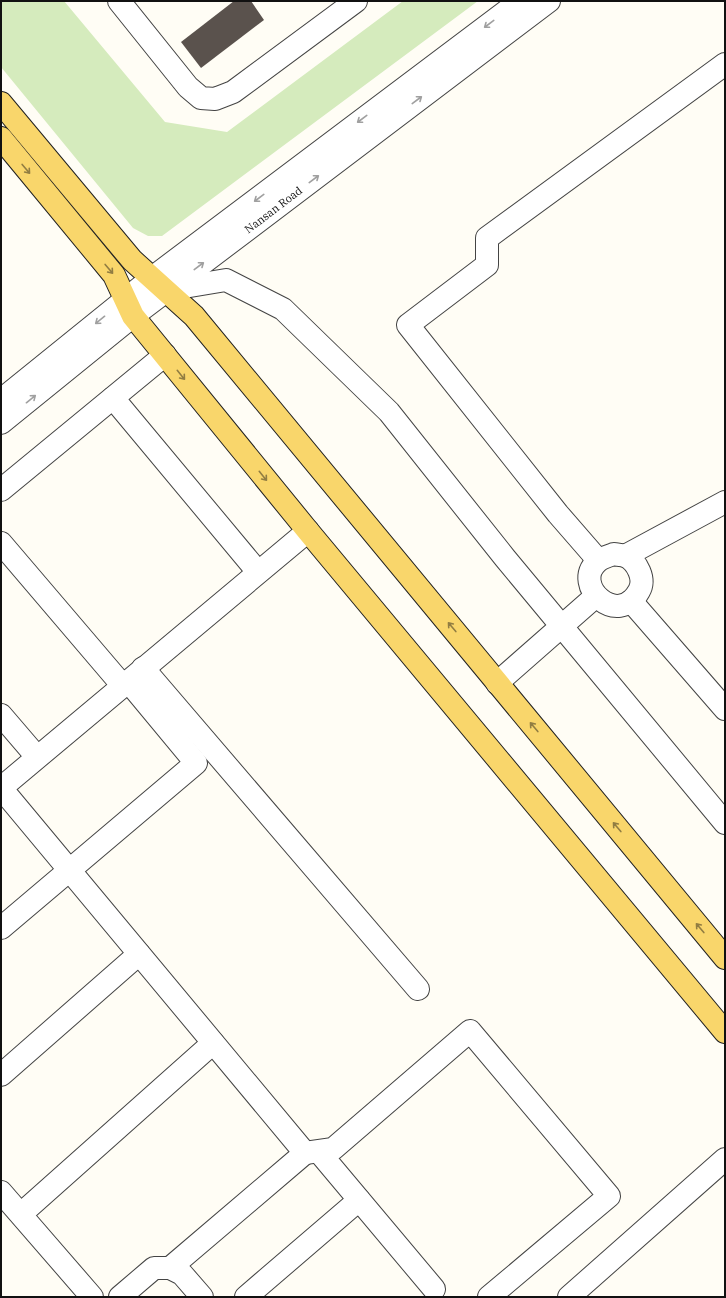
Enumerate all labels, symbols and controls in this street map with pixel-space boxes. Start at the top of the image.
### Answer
one-way arrow [483,20,494,29]
one-way arrow [412,96,423,105]
one-way arrow [357,115,368,124]
one-way arrow [21,163,30,174]
one-way arrow [308,175,319,183]
street label: Nansan Road [242,183,305,236]
one-way arrow [253,193,264,202]
one-way arrow [193,261,204,270]
one-way arrow [104,263,113,274]
one-way arrow [95,315,106,324]
one-way arrow [177,370,186,381]
one-way arrow [26,394,37,403]
one-way arrow [259,471,268,482]
one-way arrow [447,622,456,633]
one-way arrow [530,722,539,733]
one-way arrow [613,822,622,833]
one-way arrow [696,922,705,933]

